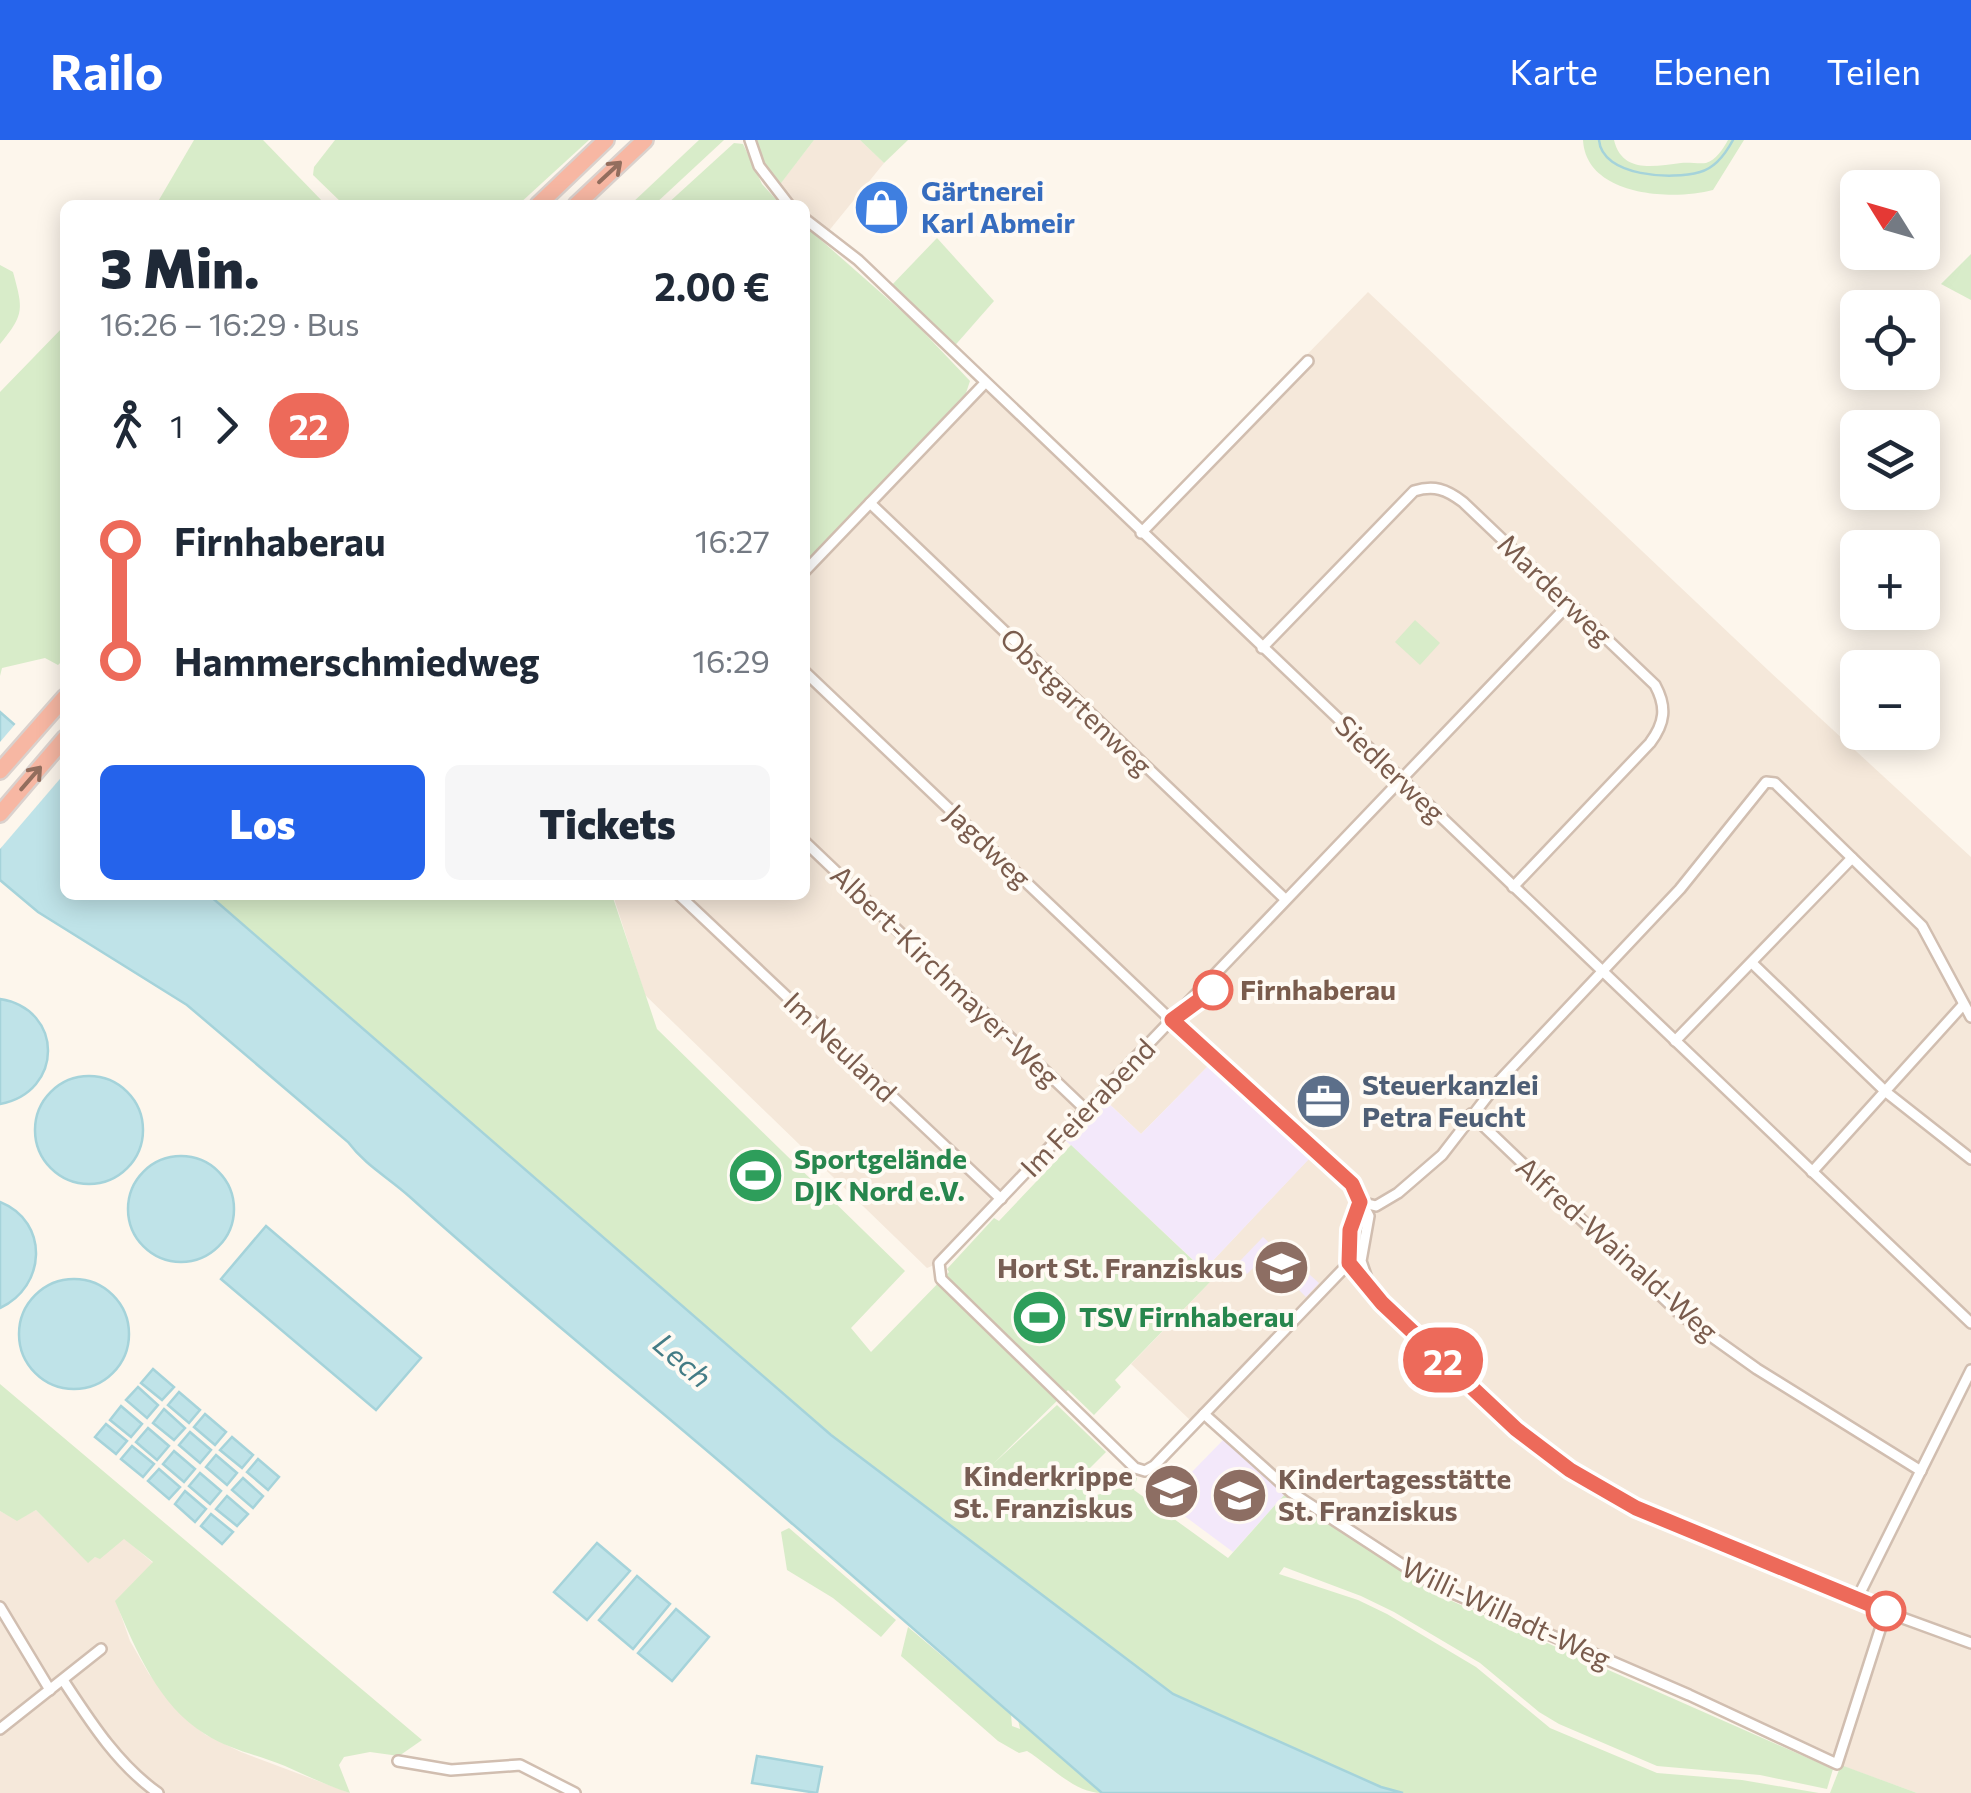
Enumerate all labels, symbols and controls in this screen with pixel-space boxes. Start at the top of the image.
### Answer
text: Railo [50,41,163,100]
text: Karte [1510,49,1598,92]
text: Ebenen [1653,49,1771,92]
text: Teilen [1826,49,1921,92]
one-way arrow [598,160,622,184]
north arrow [1840,170,1940,270]
map controls [1840,170,1940,750]
place label: Gärtnerei Karl Abmeir [921,173,1076,239]
shop icon: Gärtnerei Karl Abmeir [852,177,912,237]
text: 3 Min. [100,232,259,299]
text: 2.00 € [654,262,770,309]
button: locate [1840,290,1940,390]
text: 16:26 – 16:29 · Bus [100,303,359,343]
icon: walk [100,398,155,453]
icon: forward [199,398,254,453]
text: 22 [289,404,329,447]
text: 1 [170,405,184,445]
button: layers [1840,410,1940,510]
text: Firnhaberau [174,517,386,564]
text: 16:27 [695,520,770,560]
street label: Marderweg [1491,526,1620,652]
button: + [1840,530,1940,630]
street label: Obstgartenweg [994,620,1160,782]
text: Hammerschmiedweg [174,637,540,684]
text: 16:29 [692,640,770,680]
button: − [1840,650,1940,750]
street label: Siedlerweg [1329,708,1453,829]
one-way arrow [19,765,41,791]
button: Los [100,765,425,880]
button: Tickets [445,765,770,880]
street label: Jagdweg [939,796,1039,894]
street label: Albert-Kirchmayer-Weg [824,857,1067,1093]
marker: Firnhaberau [1194,971,1232,1009]
place label: Firnhaberau [1240,972,1396,1006]
street label: Im Neuland [777,984,904,1108]
street label: Im Feierabend [1013,1031,1162,1183]
place label: Steuerkanzlei Petra Feucht [1362,1067,1539,1133]
office icon: Steuerkanzlei Petra Feucht [1293,1071,1353,1131]
place label: Sportgelände DJK Nord e.V. [794,1141,967,1207]
sports icon: Sportgelände DJK Nord e.V. [725,1145,785,1205]
street label: Alfred-Wainald-Weg [1510,1149,1725,1348]
school or university icon: Hort St. Franziskus [1252,1238,1312,1298]
place label: Hort St. Franziskus [997,1250,1243,1284]
sports icon: TSV Firnhaberau [1010,1287,1070,1347]
place label: TSV Firnhaberau [1079,1299,1295,1333]
water label: Lech [647,1324,720,1394]
line badge: 22 [1398,1328,1488,1392]
text: 22 [1423,1339,1463,1382]
place label: Kinderkrippe St. Franziskus [953,1458,1133,1524]
place label: Kindertagesstätte St. Franziskus [1278,1461,1511,1527]
school or university icon: Kinderkrippe St. Franziskus [1142,1462,1202,1522]
school or university icon: Kindertagesstätte St. Franziskus [1209,1465,1269,1525]
street label: Willi-Willadt-Weg [1396,1549,1616,1675]
unlabelled marker [1867,1592,1905,1630]

